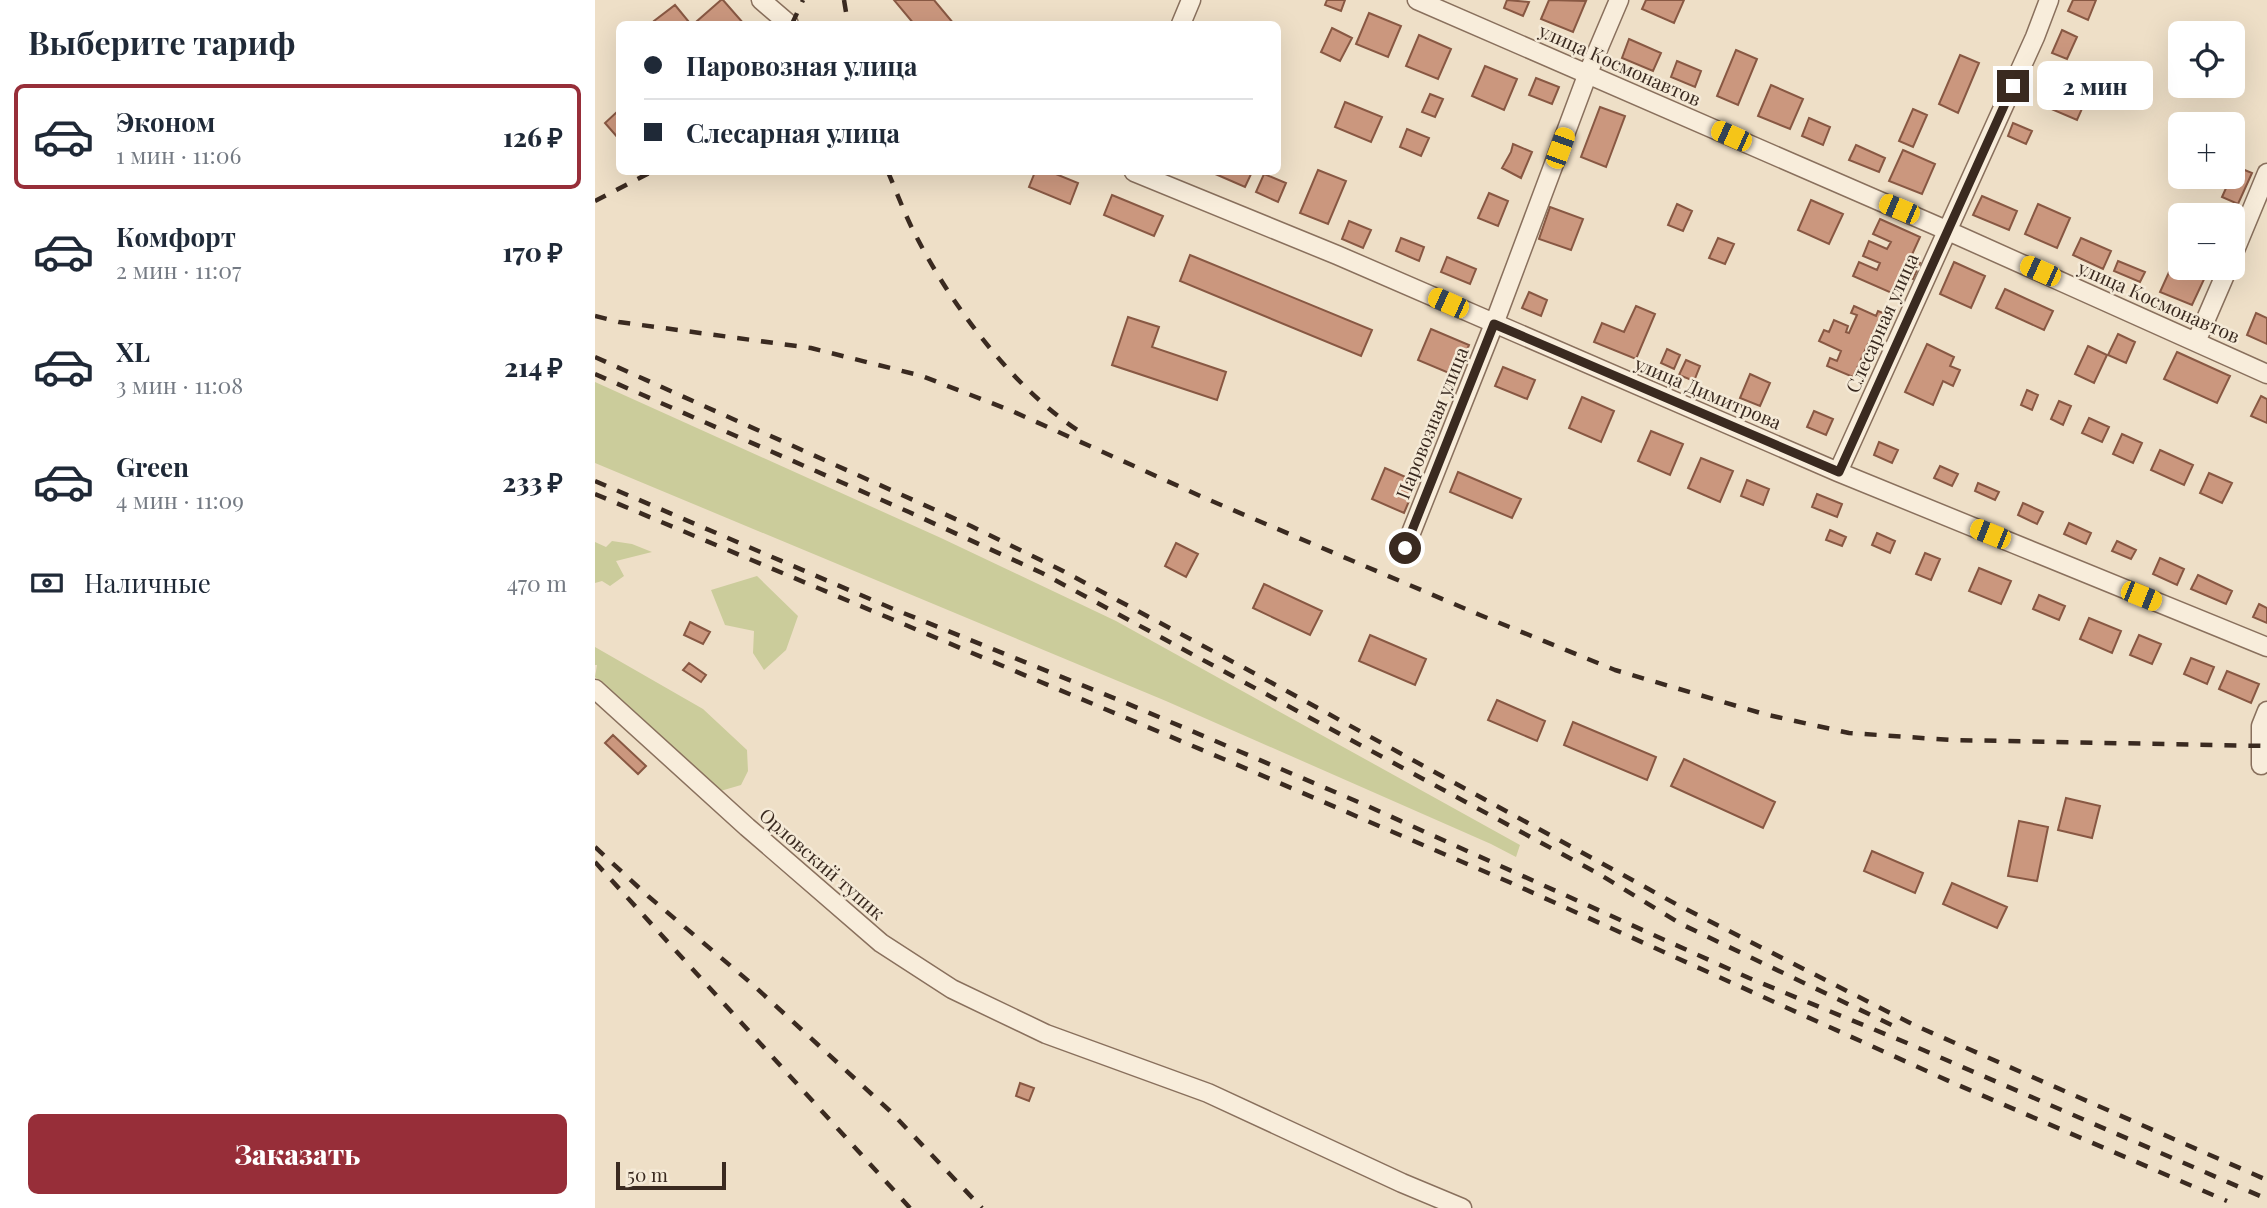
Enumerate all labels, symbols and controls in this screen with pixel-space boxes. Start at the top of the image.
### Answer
street label: улица Космонавтов [1534,16,1706,112]
text: Выберите тариф [28,20,295,63]
map controls [2168,21,2245,280]
button: locate [2168,21,2245,98]
text: Паровозная улица [686,48,917,83]
callout: 2 мин [2037,62,2153,110]
route end [1997,70,2029,102]
text: 2 мин [2063,70,2127,101]
text: Эконом [116,104,215,139]
icon: car [32,105,95,168]
button: + [2168,112,2245,189]
text: Слесарная улица [686,115,900,150]
car [1708,118,1755,154]
text: 126 ₽ [503,119,563,154]
car [1543,125,1578,171]
text: 1 мин · 11:06 [116,139,241,170]
car [1876,191,1923,227]
button: − [2168,203,2245,280]
text: Комфорт [116,219,236,254]
icon: car [32,220,95,283]
text: 170 ₽ [502,234,563,269]
street label: Слесарная улица [1839,248,1924,397]
car [2017,253,2064,289]
street label: улица Космонавтов [2073,253,2245,349]
text: 2 мин · 11:07 [116,254,241,285]
car [1425,285,1472,321]
text: XL [116,334,150,369]
icon: car [32,335,95,398]
street label: Паровозная улица [1389,342,1474,503]
text: 214 ₽ [504,349,563,384]
street label: улица Димитрова [1630,349,1786,435]
text: 3 мин · 11:08 [116,369,243,400]
text: Green [116,449,189,484]
icon: car [32,450,95,513]
text: 233 ₽ [502,464,563,499]
text: 4 мин · 11:09 [116,484,244,515]
car [1967,516,2014,552]
route start [1389,532,1421,564]
icon: cash [28,564,66,602]
text: Наличные [84,565,211,600]
text: 470 m [507,567,567,598]
car [2118,578,2165,614]
street label: Орловский тупик [754,801,891,925]
button: Заказать [28,1114,567,1194]
scale bar [616,1159,726,1191]
text: 50 m [627,1161,668,1187]

